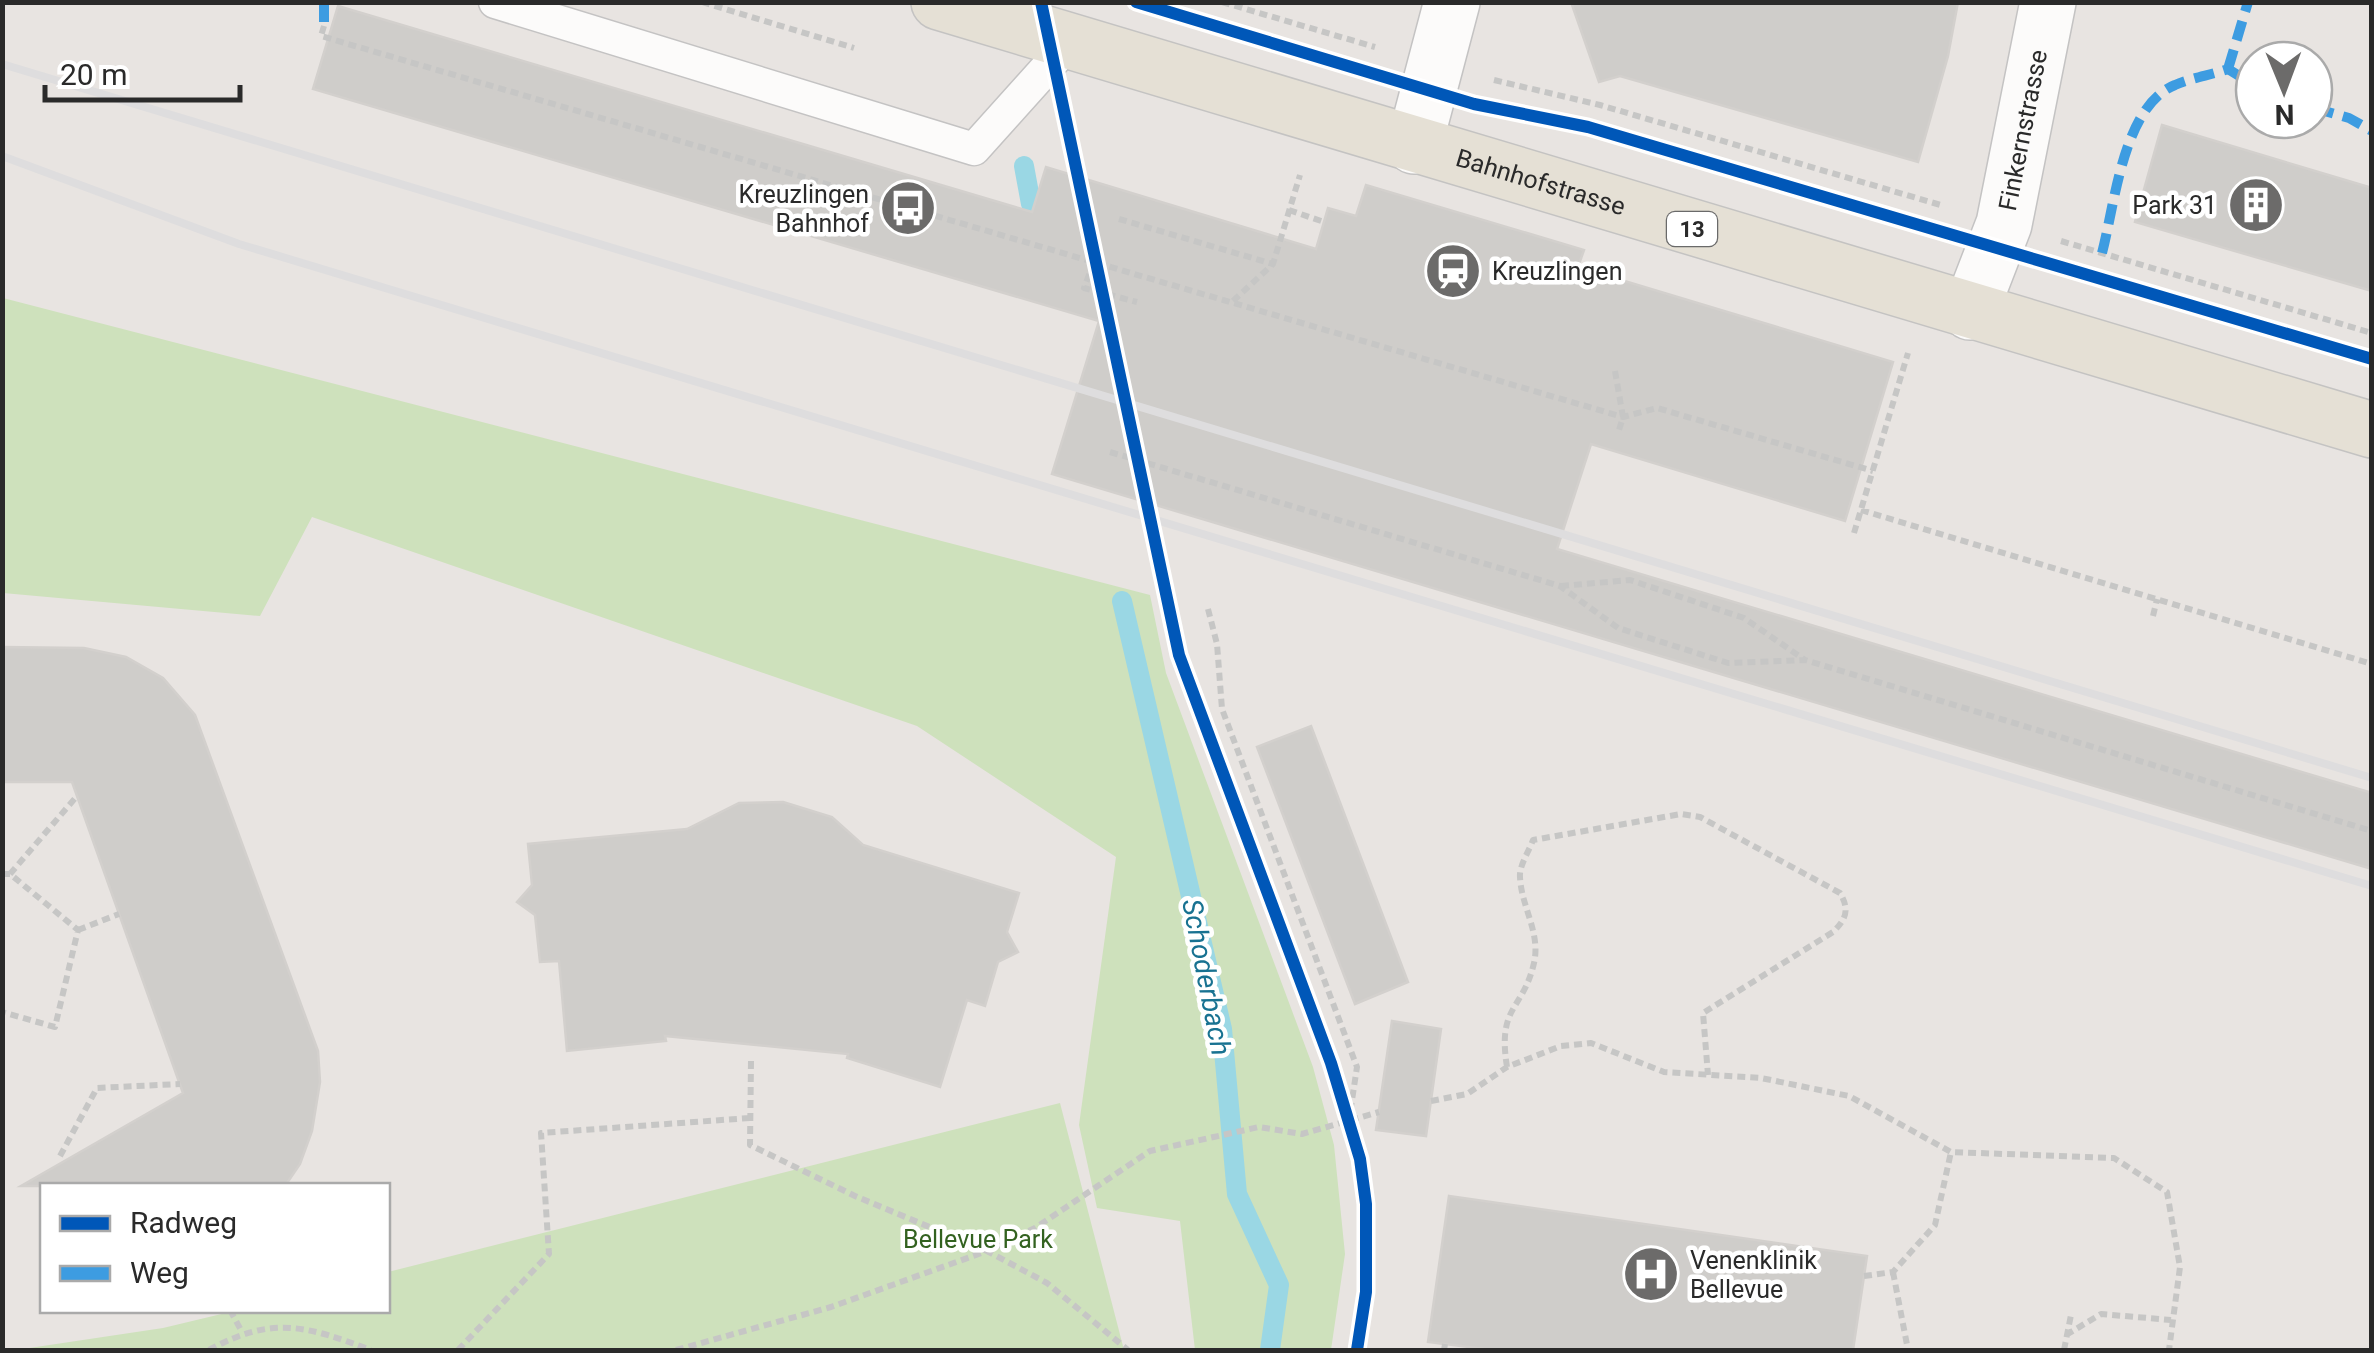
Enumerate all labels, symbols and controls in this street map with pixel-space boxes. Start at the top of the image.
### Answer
scale bar [45,40,240,102]
north arrow [2234,40,2334,140]
street label: Finkernstrasse [1993,47,2053,213]
text: 20 m [60,57,127,92]
text: N [2274,98,2295,131]
street label: Bahnhofstrasse [1452,143,1629,221]
building icon: Park 31 [2226,175,2286,235]
bus stop icon: Kreuzlingen Bahnhof [878,178,938,238]
place label: Kreuzlingen Bahnhof [739,180,869,238]
place label: Park 31 [2132,191,2217,220]
road number: 13 [1667,212,1717,246]
station icon: Kreuzlingen [1423,241,1483,301]
place label: Kreuzlingen [1492,257,1622,286]
water label: Schoderbach [1175,896,1238,1058]
legend [40,1183,390,1313]
text: Radweg [130,1205,237,1240]
park label: Bellevue Park [903,1225,1053,1254]
hospital icon: Venenklinik Bellevue [1621,1244,1681,1304]
place label: Venenklinik Bellevue [1690,1246,1817,1304]
text: Weg [130,1255,189,1290]

